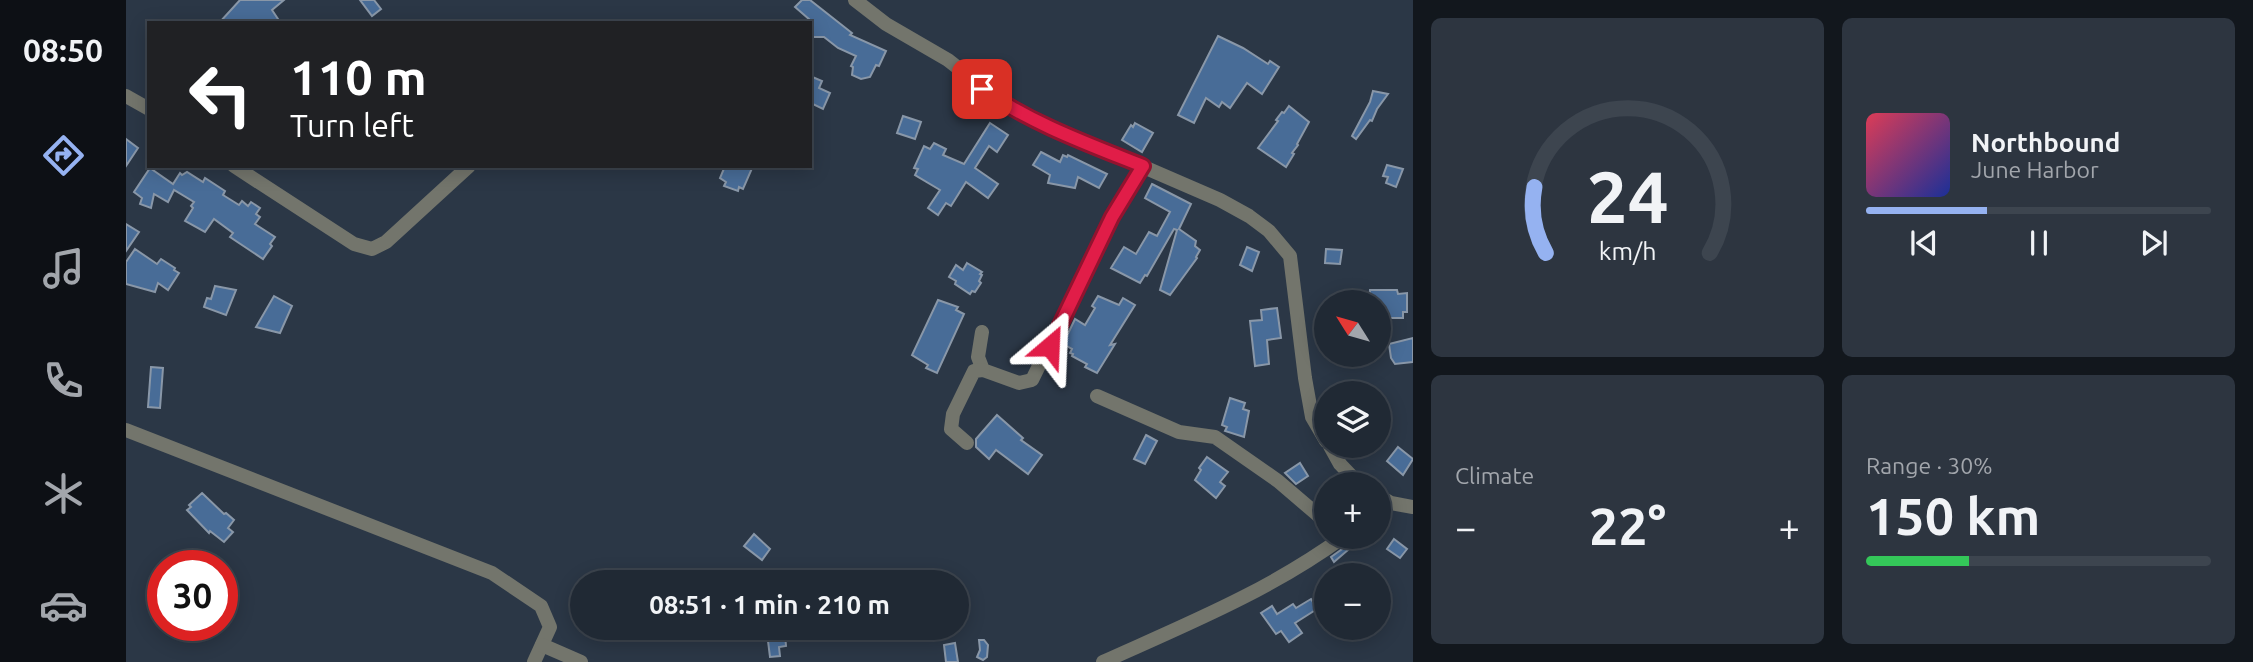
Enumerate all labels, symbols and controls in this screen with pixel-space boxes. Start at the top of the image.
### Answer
text: 08:50 [23,32,103,68]
icon: left [175,49,266,140]
text: 110 m [290,49,427,104]
pin [952,59,1012,119]
icon: arrive [963,70,1001,108]
text: Turn left [290,107,414,143]
text: Northbound [1971,128,2120,157]
icon: directions [39,131,88,180]
text: 24 [1586,156,1669,238]
text: June Harbor [1971,157,2099,182]
icon: previous [1905,224,1943,262]
icon: pause [2020,224,2058,262]
icon: next [2135,224,2173,262]
text: km/h [1599,237,1656,265]
icon: music [39,244,88,293]
north arrow [1314,290,1391,368]
map controls [1314,290,1391,640]
position arrow [1013,309,1087,383]
icon: phone [39,356,88,405]
button: layers [1314,381,1391,458]
text: Range · 30% [1866,453,1993,478]
text: Climate [1455,463,1534,488]
icon: climate [39,469,88,518]
button: + [1314,472,1391,549]
text: 150 km [1866,487,2040,545]
text: 22° [1589,497,1666,555]
text: − [1455,506,1476,548]
text: + [1779,506,1800,548]
speed limit sign: 30 [147,550,238,641]
button: − [1314,563,1391,640]
icon: car [39,581,88,630]
text: 08:51 · 1 min · 210 m [649,590,890,619]

